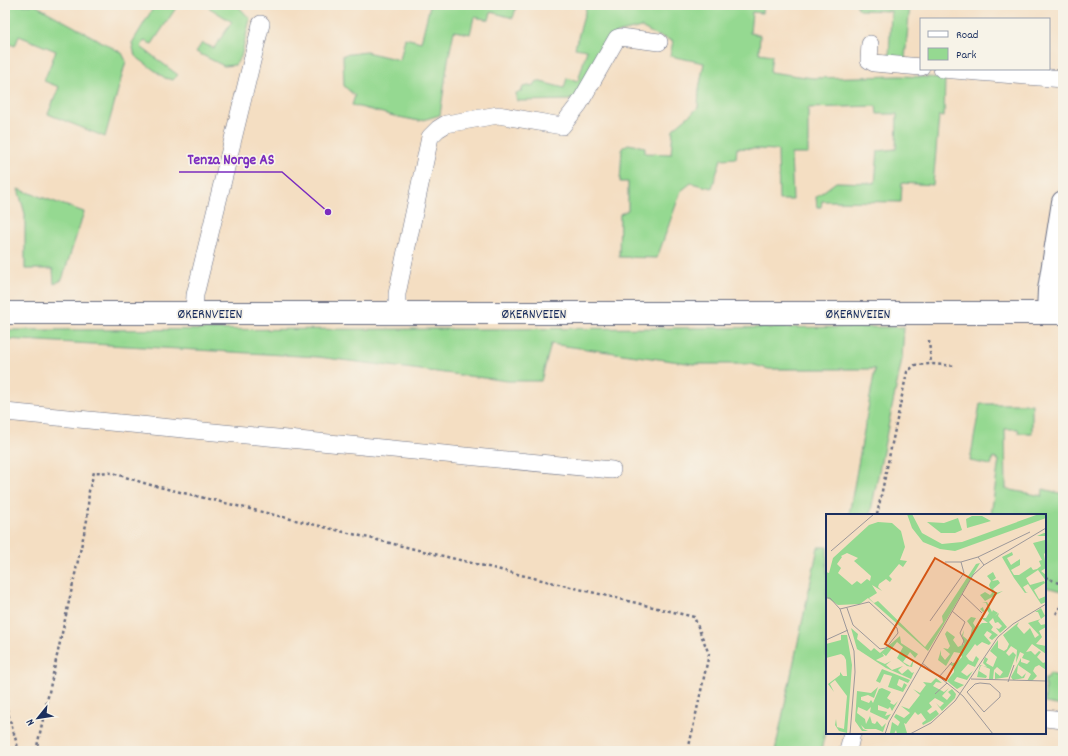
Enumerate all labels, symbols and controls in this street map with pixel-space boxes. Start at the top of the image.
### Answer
legend [920,18,1050,70]
text: Road [956,27,978,44]
text: Park [956,47,977,64]
callout: Tenza Norge AS [179,145,282,172]
text: Tenza Norge AS [188,150,275,172]
street label: ØKERNVEIEN [178,305,243,325]
street label: ØKERNVEIEN [502,305,567,325]
street label: ØKERNVEIEN [826,305,891,325]
inset map [826,514,1046,734]
north arrow [18,698,58,738]
text: N [23,715,39,728]

